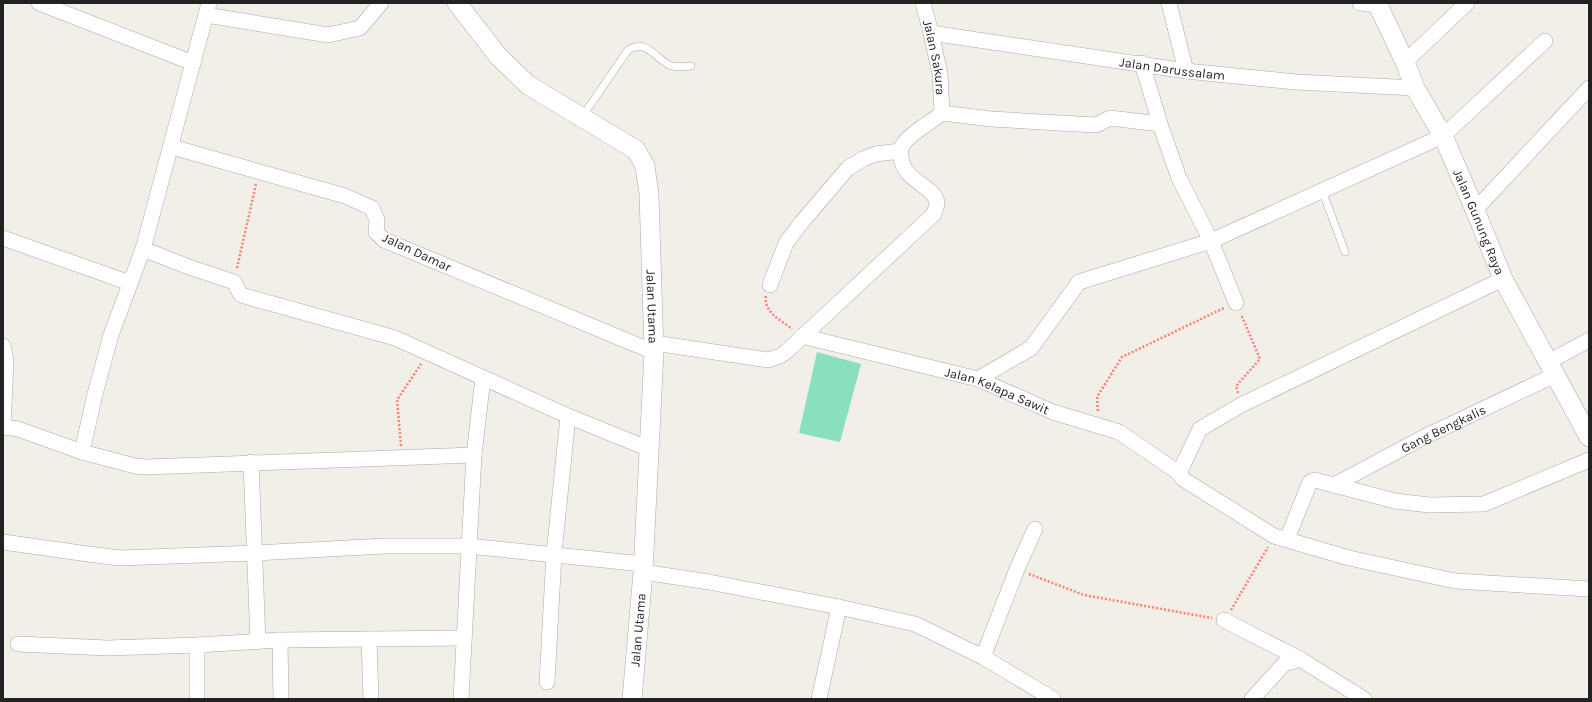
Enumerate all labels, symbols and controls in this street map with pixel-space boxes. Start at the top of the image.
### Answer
street label: Jalan Sakura [920,18,949,95]
street label: Jalan Darussalam [1119,54,1226,82]
street label: Jalan Gunung Raya [1451,167,1508,277]
street label: Jalan Damar [380,230,454,275]
street label: Jalan Utama [644,269,661,344]
street label: Jalan Kelapa Sawit [944,364,1052,417]
street label: Gang Bengkalis [1398,401,1488,456]
street label: Jalan Utama [627,592,649,668]

